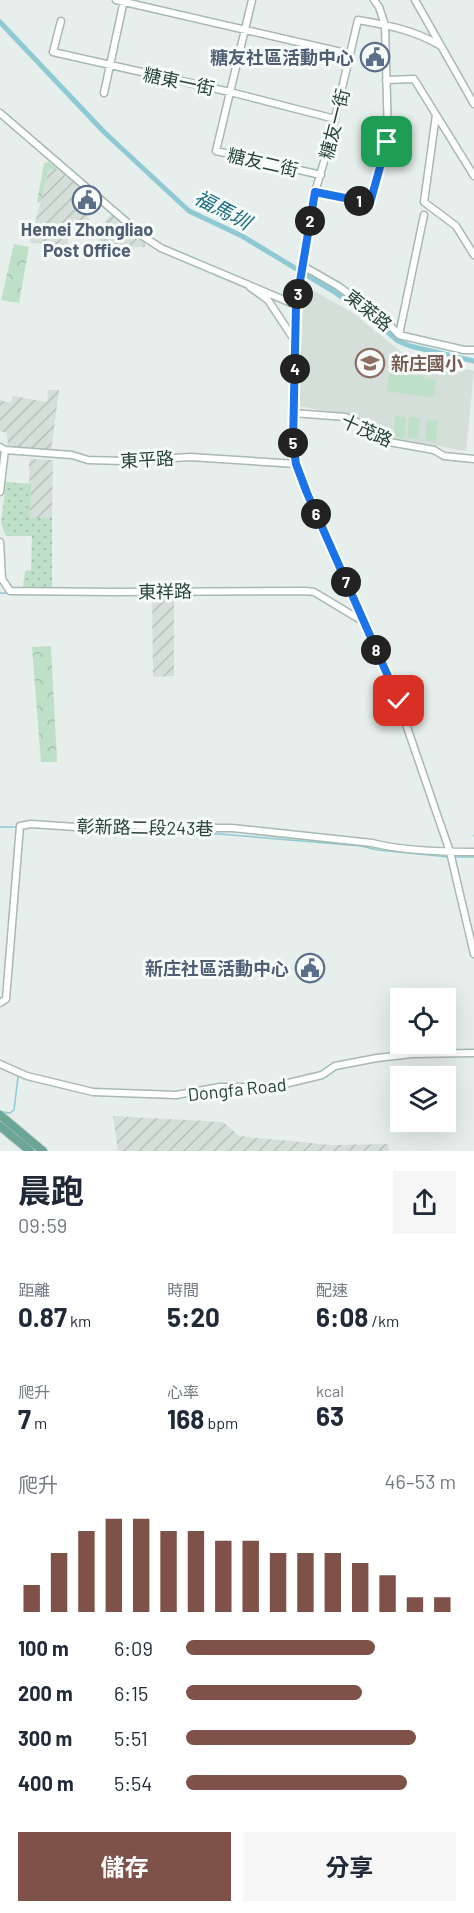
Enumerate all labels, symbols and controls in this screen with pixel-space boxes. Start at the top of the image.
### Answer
public building icon: 糖友社區活動中心 [359,41,391,73]
place label: 糖友社區活動中心 [210,46,354,68]
street label: 糖東一街 [141,63,217,99]
street label: 糖友一街 [315,86,353,162]
pin [361,116,412,167]
icon: arrive [370,125,403,158]
street label: 糖友二街 [225,143,301,181]
public building icon: Hemei Zhongliao Post Office [71,184,103,216]
water label: 福馬圳 [191,184,258,235]
pin: 1 [344,186,374,216]
text: 1 [356,191,362,210]
pin: 2 [295,206,325,236]
text: 2 [306,211,314,230]
place label: Hemei Zhongliao Post Office [21,218,153,261]
pin: 3 [283,279,313,309]
text: 3 [294,284,302,303]
street label: 東萊路 [341,284,397,336]
school or university icon: 新庄國小 [354,347,386,379]
place label: 新庄國小 [391,352,463,374]
pin: 4 [280,354,310,384]
text: 4 [290,359,300,378]
street label: 十茂路 [338,409,396,451]
pin: 5 [278,428,308,458]
text: 5 [289,433,297,452]
street label: 東平路 [119,447,175,471]
pin: 6 [301,499,331,529]
text: 6 [312,504,320,523]
pin: 7 [331,567,361,597]
text: 7 [342,572,350,591]
street label: 東祥路 [138,580,192,602]
pin: 8 [361,635,391,665]
text: 8 [372,640,380,659]
pin [373,675,424,726]
icon: check [382,684,415,717]
street label: 彰新路二段243巷 [76,815,214,839]
public building icon: 新庄社區活動中心 [294,952,326,984]
place label: 新庄社區活動中心 [145,957,289,979]
map controls [390,988,456,1132]
button: locate [390,988,456,1054]
button: layers [390,1066,456,1132]
street label: Dongfa Road [187,1073,287,1105]
text: 晨跑 [18,1170,84,1210]
button: share [393,1171,456,1234]
text: 09:59 [18,1213,67,1237]
text: 距離 [18,1280,50,1299]
text: 時間 [167,1280,199,1299]
text: 配速 [316,1280,348,1299]
text: 0.87 [18,1301,67,1332]
text: 5:20 [167,1301,220,1332]
text: 6:08 [316,1301,368,1332]
text: km [67,1311,91,1330]
text: /km [368,1311,399,1330]
text: kcal [316,1381,344,1400]
text: 爬升 [18,1382,50,1401]
text: 心率 [167,1382,199,1401]
text: 63 [316,1400,344,1431]
text: 7 [18,1403,31,1434]
text: 168 [167,1403,204,1434]
text: m [31,1413,47,1432]
text: bpm [204,1413,238,1432]
text: 46–53 m [385,1469,456,1493]
text: 爬升 [18,1472,58,1496]
text: 100 m [18,1636,69,1660]
text: 6:09 [114,1636,153,1660]
text: 200 m [18,1681,73,1705]
text: 6:15 [114,1681,148,1705]
text: 300 m [18,1726,72,1750]
text: 5:51 [114,1726,148,1750]
text: 400 m [18,1771,74,1795]
text: 5:54 [114,1771,152,1795]
button: 儲存 [18,1832,231,1901]
button: 分享 [243,1832,456,1901]

